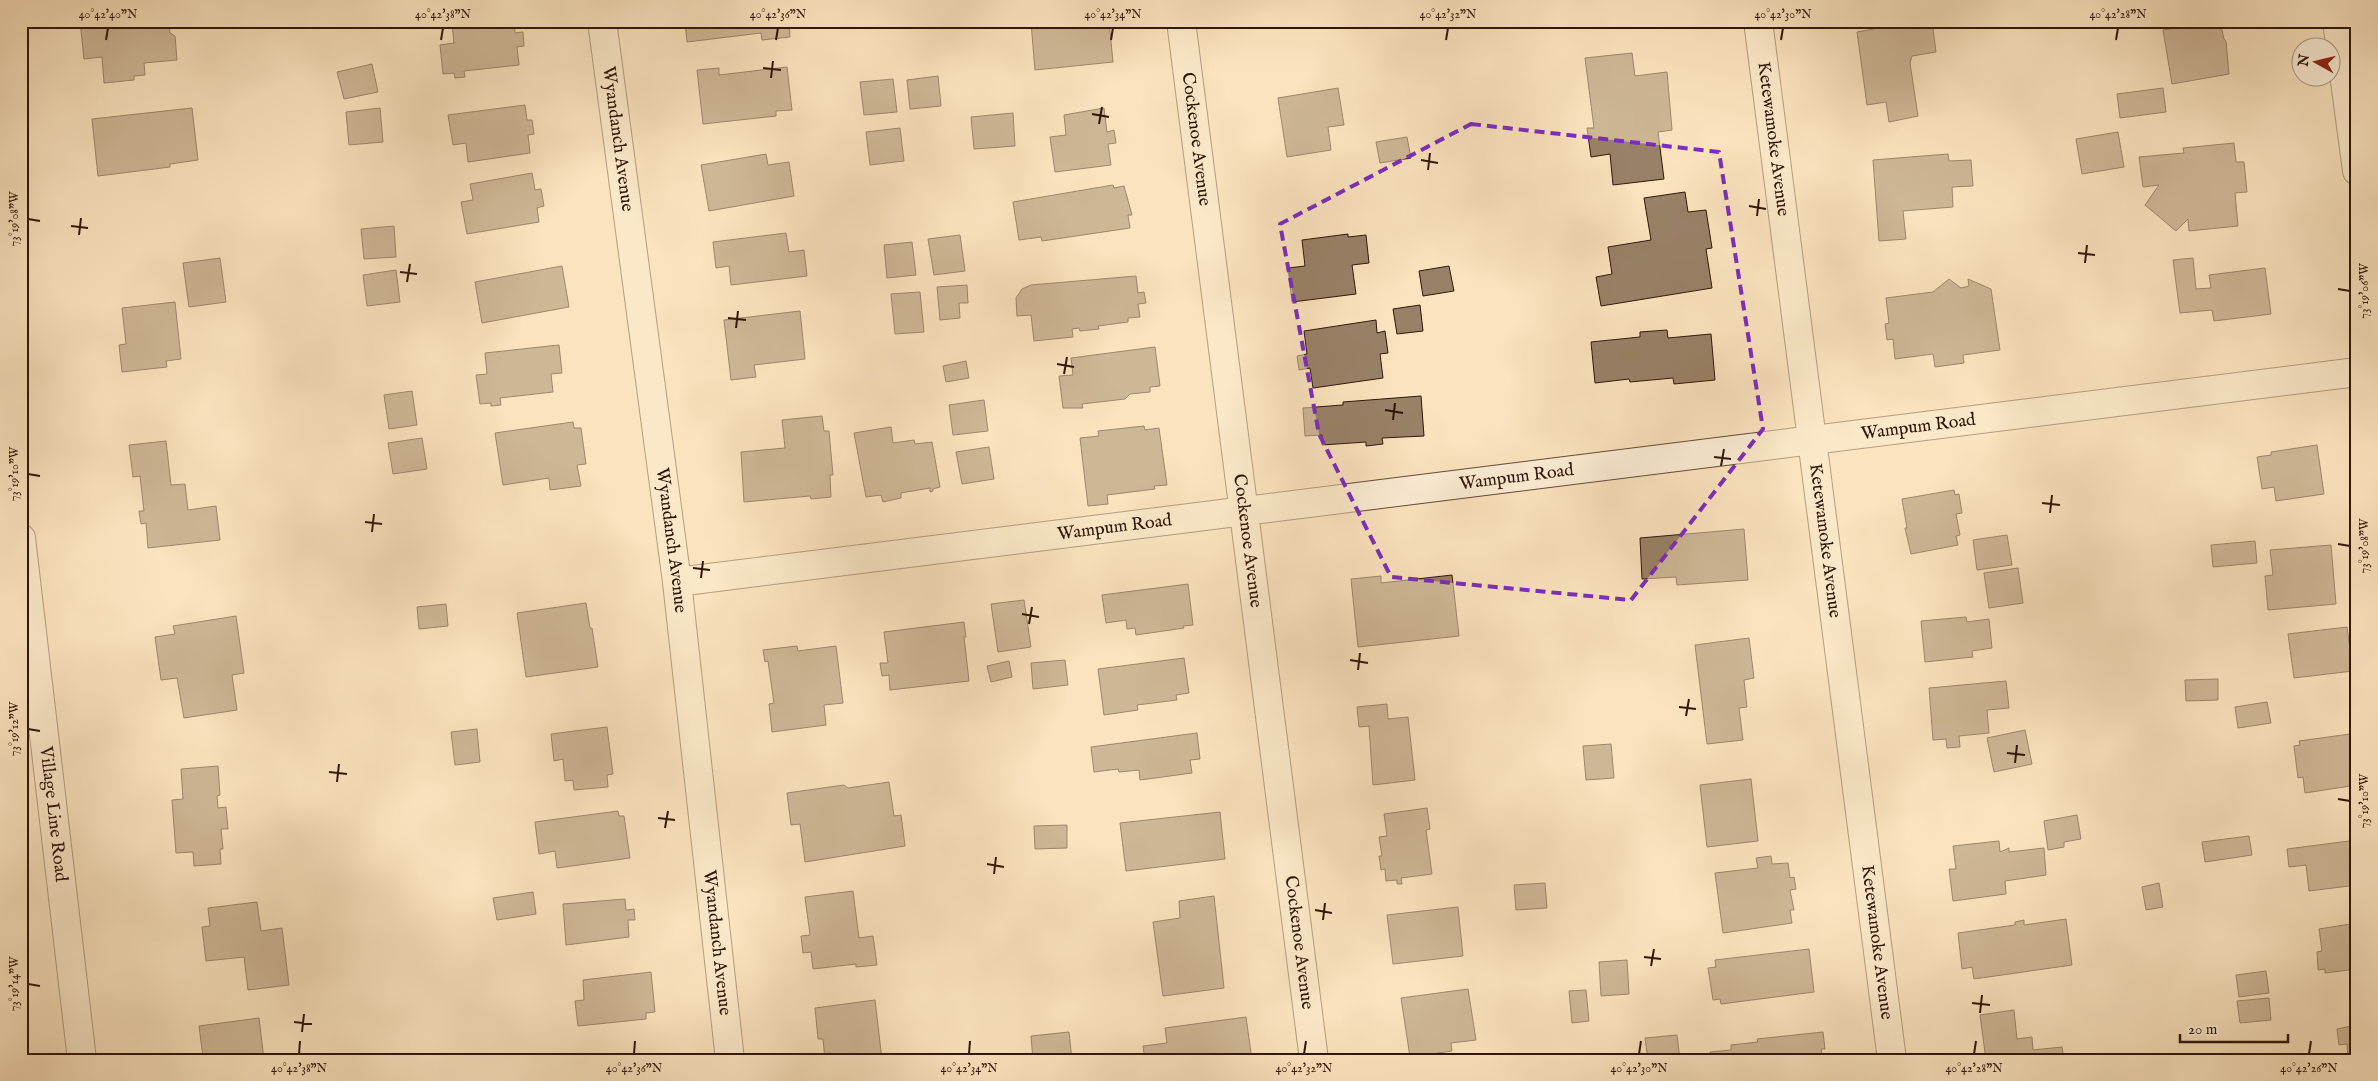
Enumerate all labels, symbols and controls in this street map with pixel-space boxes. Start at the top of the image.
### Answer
text: 40°42'40"N [79,7,138,22]
text: 40°42'38"N [415,7,472,22]
text: 40°42'36"N [750,7,807,22]
text: 40°42'34"N [1084,7,1142,22]
text: 40°42'32"N [1420,7,1477,22]
text: 40°42'30"N [1754,7,1812,22]
text: 40°42'28"N [2089,7,2147,22]
north arrow [2290,38,2340,88]
text: N [2294,53,2314,69]
street label: Ketewamoke Avenue [1752,60,1795,218]
street label: Wyandanch Avenue [597,65,639,213]
street label: Cockenoe Avenue [1176,71,1216,207]
text: 73°19'08"W [7,191,22,246]
text: 73°19'06"W [2357,263,2372,319]
street label: Wampum Road [1860,408,1977,445]
text: 73°19'10"W [7,446,22,501]
street label: Wampum Road [1458,458,1575,496]
street label: Ketewamoke Avenue [1804,462,1846,619]
street label: Wyandanch Avenue [650,466,692,614]
street label: Cockenoe Avenue [1228,473,1267,609]
street label: Wampum Road [1056,509,1174,546]
text: 73°19'08"W [2357,518,2372,573]
text: 73°19'12"W [7,701,22,756]
street label: Village Line Road [34,744,73,884]
text: 73°19'10"W [2357,773,2372,828]
street label: Ketewamoke Avenue [1855,864,1898,1021]
street label: Wyandanch Avenue [698,869,736,1017]
street label: Cockenoe Avenue [1279,874,1319,1011]
text: 73°19'14"W [7,956,22,1011]
scale bar [2180,1011,2288,1043]
text: 20 m [2188,1020,2218,1039]
text: 40°42'38"N [271,1061,328,1076]
text: 40°42'36"N [606,1061,663,1076]
text: 40°42'34"N [940,1061,998,1076]
text: 40°42'32"N [1276,1061,1333,1076]
text: 40°42'30"N [1610,1061,1668,1076]
text: 40°42'28"N [1945,1061,2003,1076]
text: 40°42'26"N [2280,1061,2338,1076]

